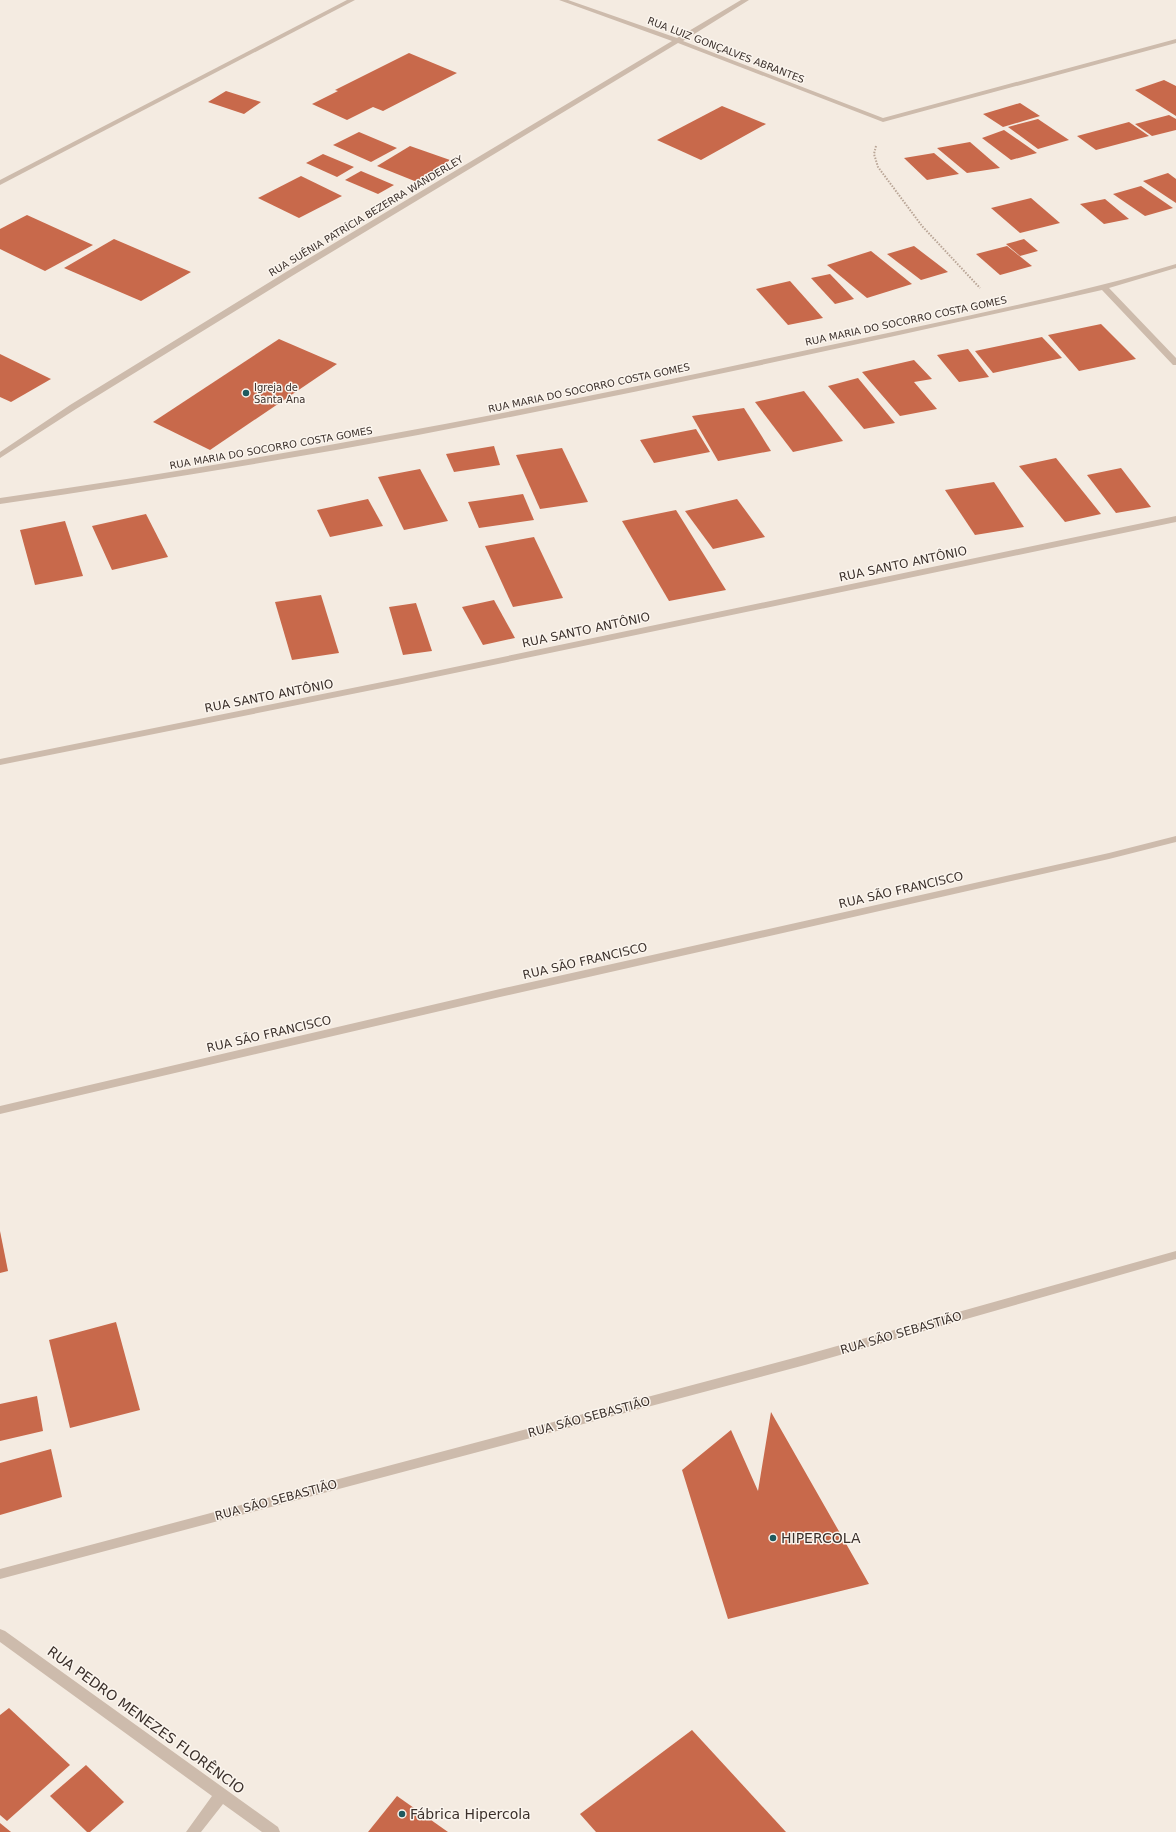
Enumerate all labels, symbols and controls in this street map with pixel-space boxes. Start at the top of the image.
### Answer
street label: RUA LUIZ GONÇALVES ABRANTES [646,15,806,85]
street label: RUA SUÊNIA PATRÍCIA BEZERRA WANDERLEY [266,152,466,279]
street label: RUA MARIA DO SOCORRO COSTA GOMES [804,294,1008,348]
street label: RUA MARIA DO SOCORRO COSTA GOMES [487,361,691,415]
place label: Igreja de Santa Ana [254,382,305,405]
marker: Igreja de Santa Ana [241,388,251,398]
street label: RUA MARIA DO SOCORRO COSTA GOMES [169,425,373,471]
street label: RUA SANTO ANTÔNIO [837,543,968,584]
street label: RUA SANTO ANTÔNIO [520,609,651,650]
street label: RUA SANTO ANTÔNIO [203,676,334,715]
street label: RUA SÃO FRANCISCO [837,868,965,911]
street label: RUA SÃO FRANCISCO [521,939,649,982]
street label: RUA SÃO FRANCISCO [205,1012,333,1055]
street label: RUA SÃO SEBASTIÃO [838,1308,963,1357]
street label: RUA SÃO SEBASTIÃO [526,1393,652,1440]
street label: RUA SÃO SEBASTIÃO [213,1476,339,1523]
place label: HIPERCOLA [781,1530,861,1546]
marker: HIPERCOLA [768,1533,778,1543]
street label: RUA PEDRO MENEZES FLORÊNCIO [44,1642,248,1797]
place label: Fábrica Hipercola [410,1806,531,1822]
marker: Fábrica Hipercola [397,1809,407,1819]

